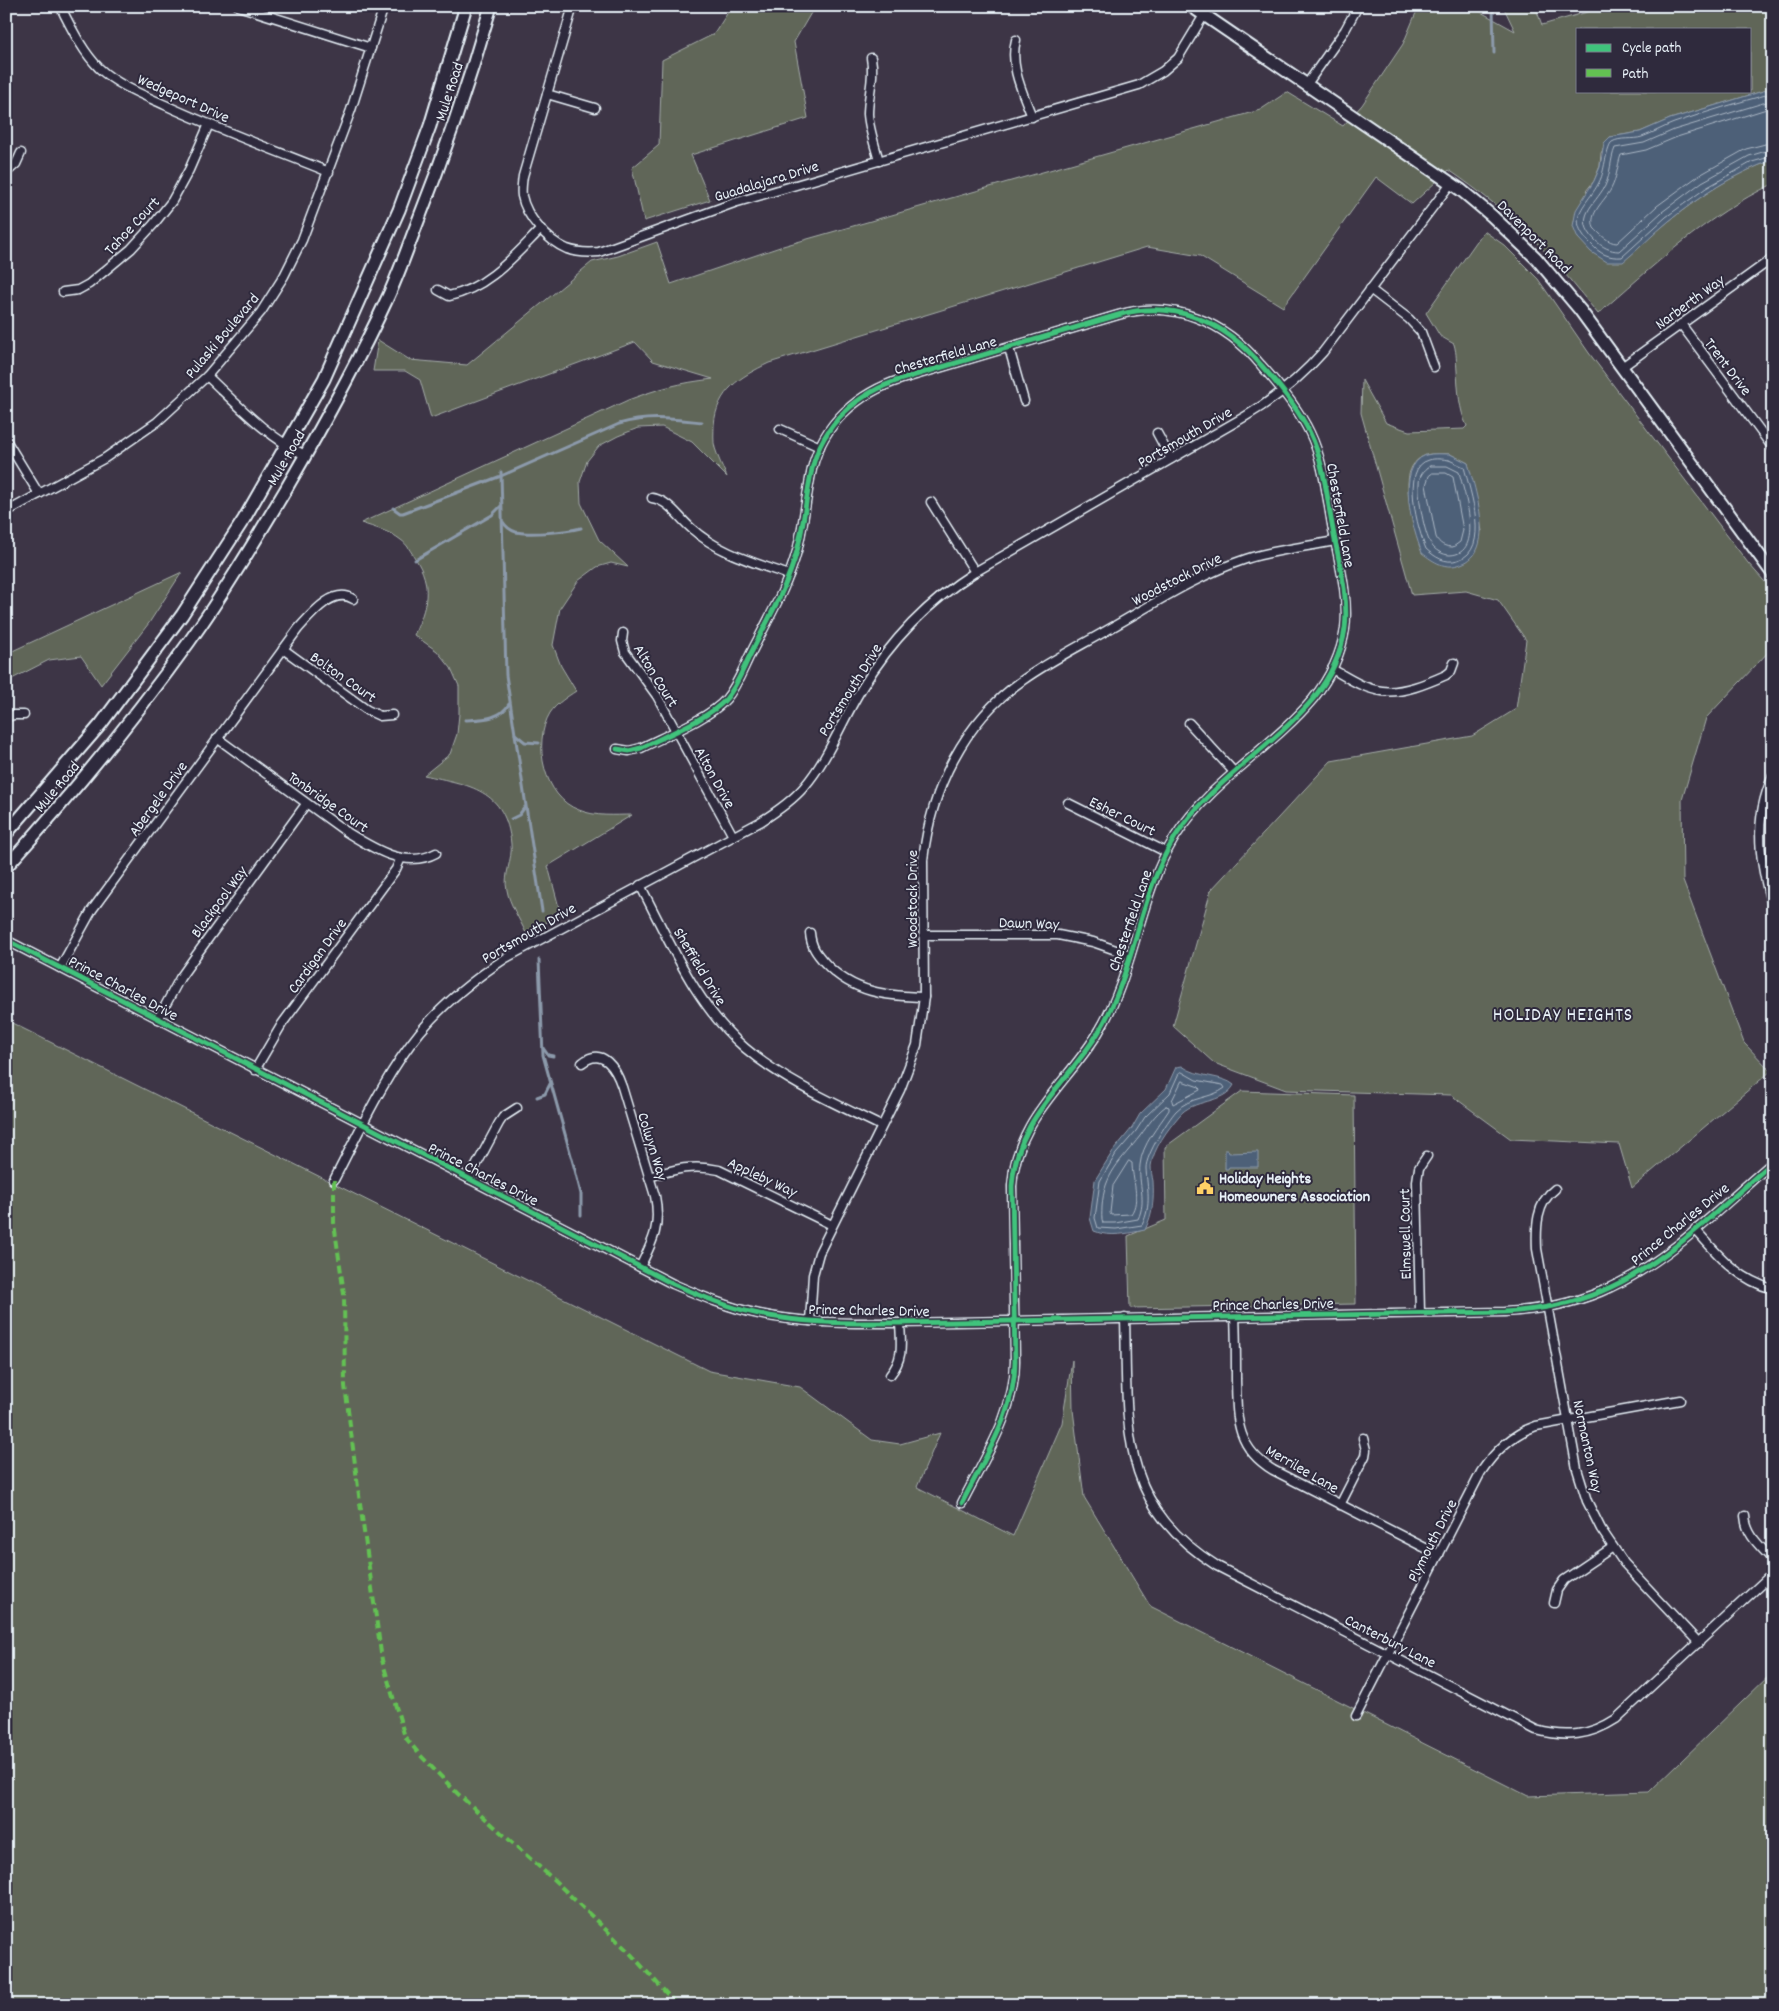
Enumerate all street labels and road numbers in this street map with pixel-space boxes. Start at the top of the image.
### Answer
street label: Mule Road [430,59,471,124]
street label: Wedgeport Drive [133,69,233,130]
street label: Guadalajara Drive [712,156,822,209]
street label: Tahoe Court [100,192,166,261]
street label: Davenport Road [1491,195,1576,280]
street label: Narberth Way [1651,270,1731,336]
street label: Pulaski Boulevard [180,289,266,384]
street label: Chesterfield Lane [892,331,1000,382]
street label: Trent Drive [1698,334,1756,401]
street label: Portsmouth Drive [1134,402,1237,475]
street label: Mule Road [262,426,312,490]
street label: Chesterfield Lane [1319,461,1360,570]
street label: Woodstock Drive [1128,548,1226,613]
street label: Portsmouth Drive [813,639,889,741]
street label: Alton Court [626,640,683,712]
street label: Bolton Court [305,647,381,709]
street label: Alton Drive [687,743,740,813]
street label: Mule Road [30,757,86,818]
street label: Abergele Drive [124,757,194,842]
street label: Tonbridge Court [282,767,373,840]
street label: Esher Court [1085,791,1159,843]
street label: Woodstock Drive [902,850,925,948]
street label: Blackpool Way [186,861,254,943]
street label: Chesterfield Lane [1103,867,1159,975]
street label: Portsmouth Drive [478,898,581,971]
street label: Dawn Way [998,912,1060,937]
street label: Cardigan Drive [283,914,353,999]
street label: Sheffield Drive [666,924,731,1011]
street label: Prince Charles Drive [64,951,182,1028]
street label: Colwyn Way [630,1110,673,1184]
street label: Prince Charles Drive [424,1137,542,1213]
street label: Appleby Way [723,1152,801,1205]
street label: Prince Charles Drive [1626,1178,1735,1272]
street label: Elmswell Court [1394,1188,1419,1280]
street label: Prince Charles Drive [1212,1293,1334,1318]
street label: Prince Charles Drive [808,1299,930,1324]
street label: Normanton Way [1566,1398,1608,1495]
street label: Merrilee Lane [1261,1440,1343,1500]
street label: Plymouth Drive [1402,1496,1464,1587]
street label: Canterbury Lane [1340,1609,1440,1675]

